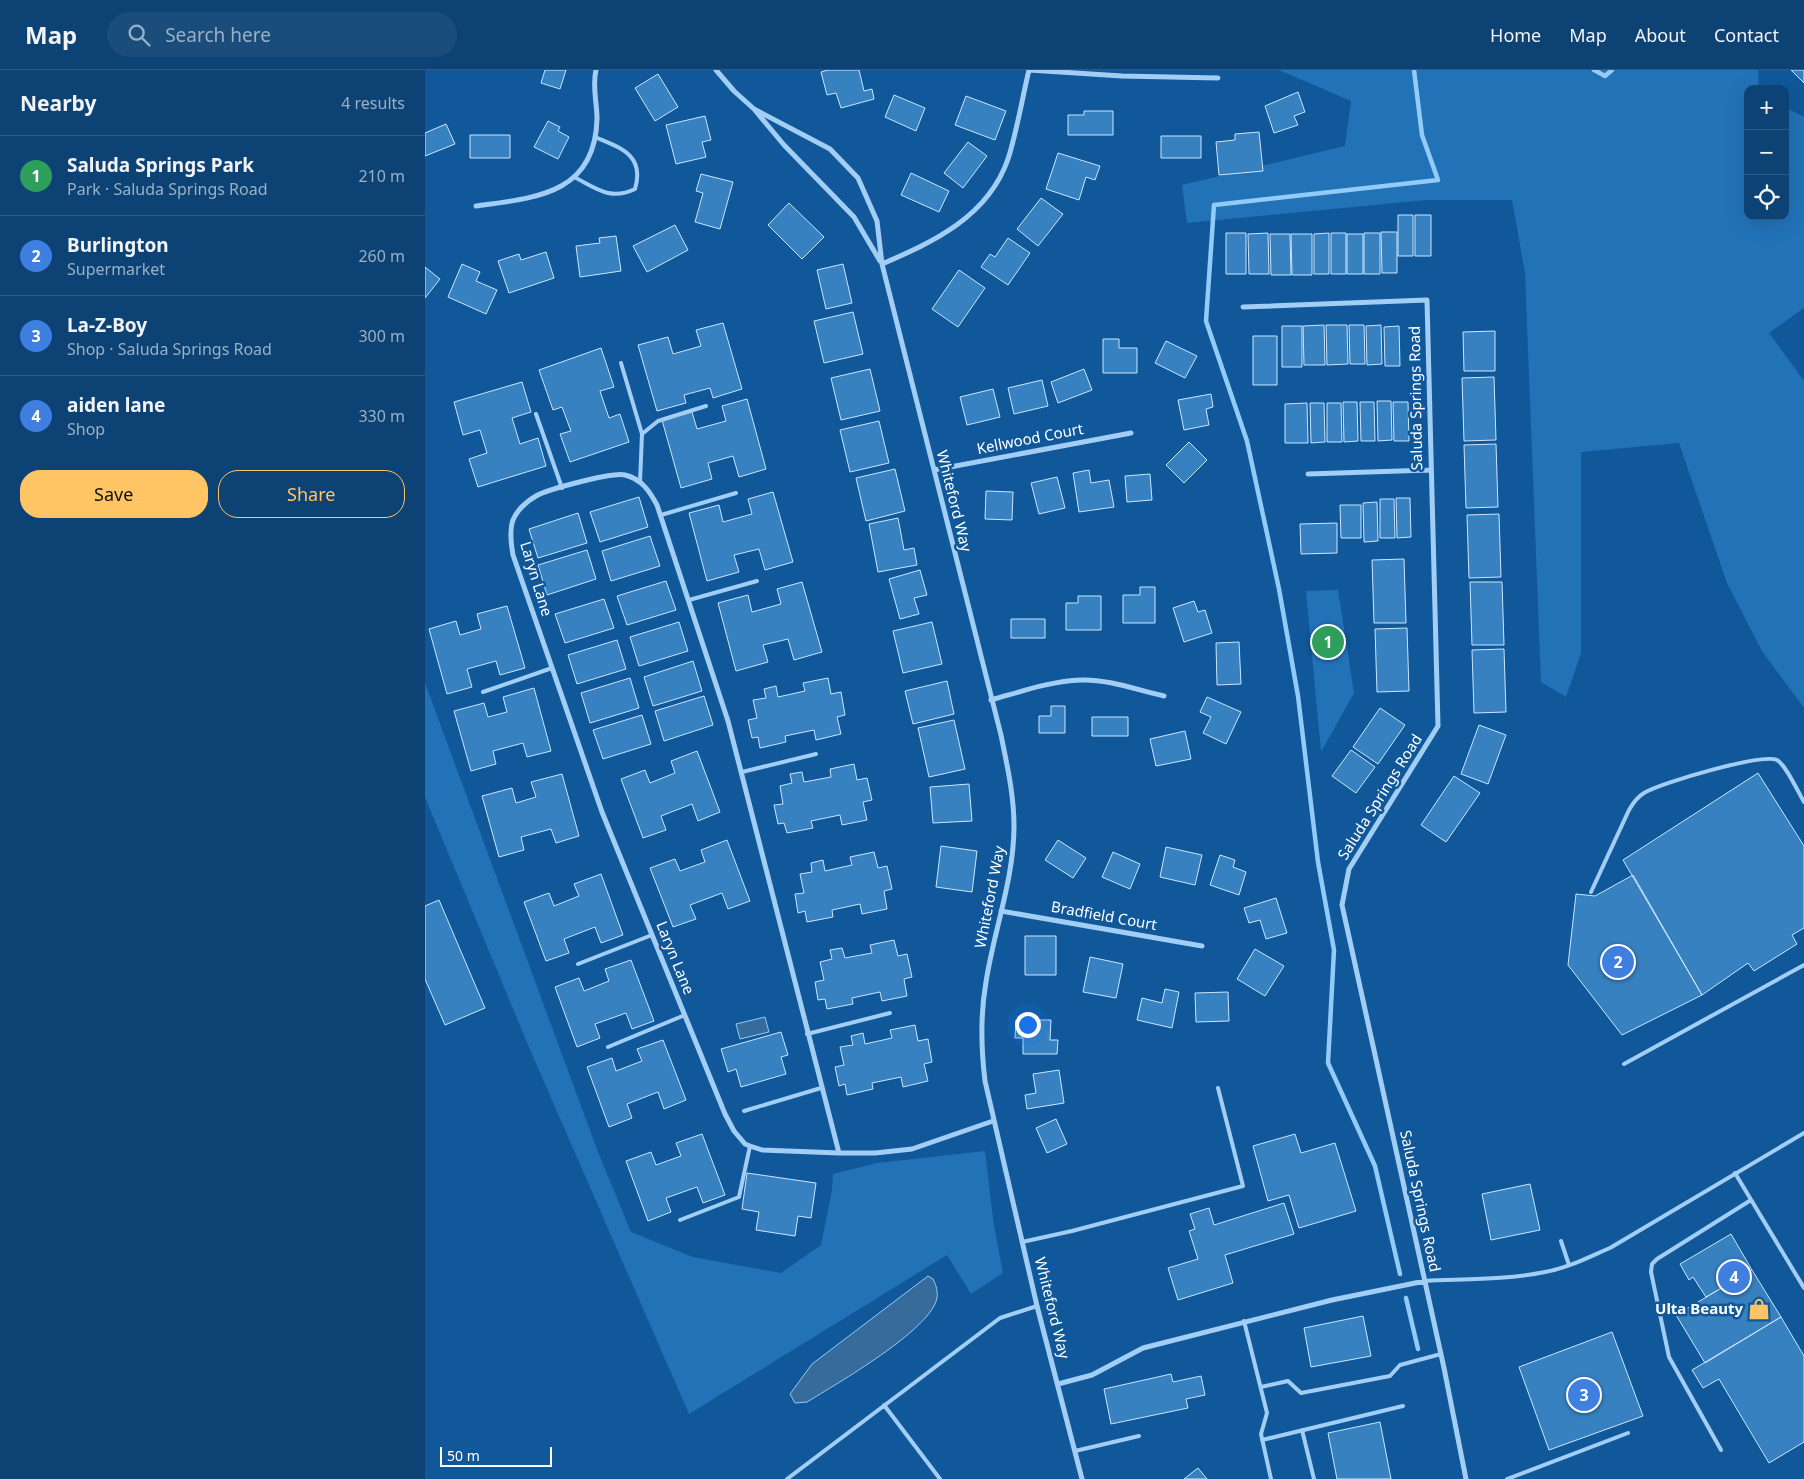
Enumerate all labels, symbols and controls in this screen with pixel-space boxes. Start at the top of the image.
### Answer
search box [107,12,457,57]
text: Map [25,18,77,51]
icon: search [125,21,153,49]
text: Search here [165,22,271,48]
text: Home [1490,23,1541,47]
text: Map [1569,23,1607,47]
text: About [1635,23,1686,47]
text: Contact [1714,23,1779,47]
map controls [1744,85,1789,220]
button: + [1744,85,1789,130]
text: Nearby [20,89,96,117]
text: 4 results [341,92,405,114]
button: − [1744,130,1789,175]
text: Saluda Springs Park [67,152,254,178]
text: 1 [31,165,41,187]
text: 210 m [358,165,405,187]
button: locate [1744,175,1789,220]
text: Park · Saluda Springs Road [67,178,268,200]
text: Burlington [67,232,169,258]
text: 2 [31,245,41,267]
text: 260 m [358,245,405,267]
text: Supermarket [67,258,165,280]
text: La-Z-Boy [67,312,147,338]
text: 3 [31,325,41,347]
text: 300 m [358,325,405,347]
street label: Saluda Springs Road [1404,326,1426,470]
text: Shop · Saluda Springs Road [67,338,272,360]
text: aiden lane [67,392,165,418]
text: 4 [31,405,41,427]
text: 330 m [358,405,405,427]
text: Shop [67,418,105,440]
street label: Kellwood Court [975,418,1085,458]
street label: Whiteford Way [933,448,977,554]
button: Save [20,470,208,518]
button: Share [218,470,405,518]
street label: Laryn Lane [516,539,558,619]
pin: 1 [1312,623,1344,661]
street label: Saluda Springs Road [1332,730,1426,863]
street label: Whiteford Way [969,844,1009,950]
street label: Bradfield Court [1050,896,1159,934]
street label: Laryn Lane [652,918,700,997]
pin: 2 [1602,943,1634,981]
your location [1015,1012,1041,1038]
street label: Saluda Springs Road [1396,1128,1446,1274]
street label: Whiteford Way [1031,1255,1075,1361]
pin: 4 [1718,1258,1750,1296]
shop icon: Ulta Beauty [1746,1296,1772,1322]
place label: Ulta Beauty [1655,1298,1743,1318]
pin: 3 [1568,1376,1600,1414]
scale bar [440,1444,553,1467]
text: 50 m [447,1446,480,1465]

